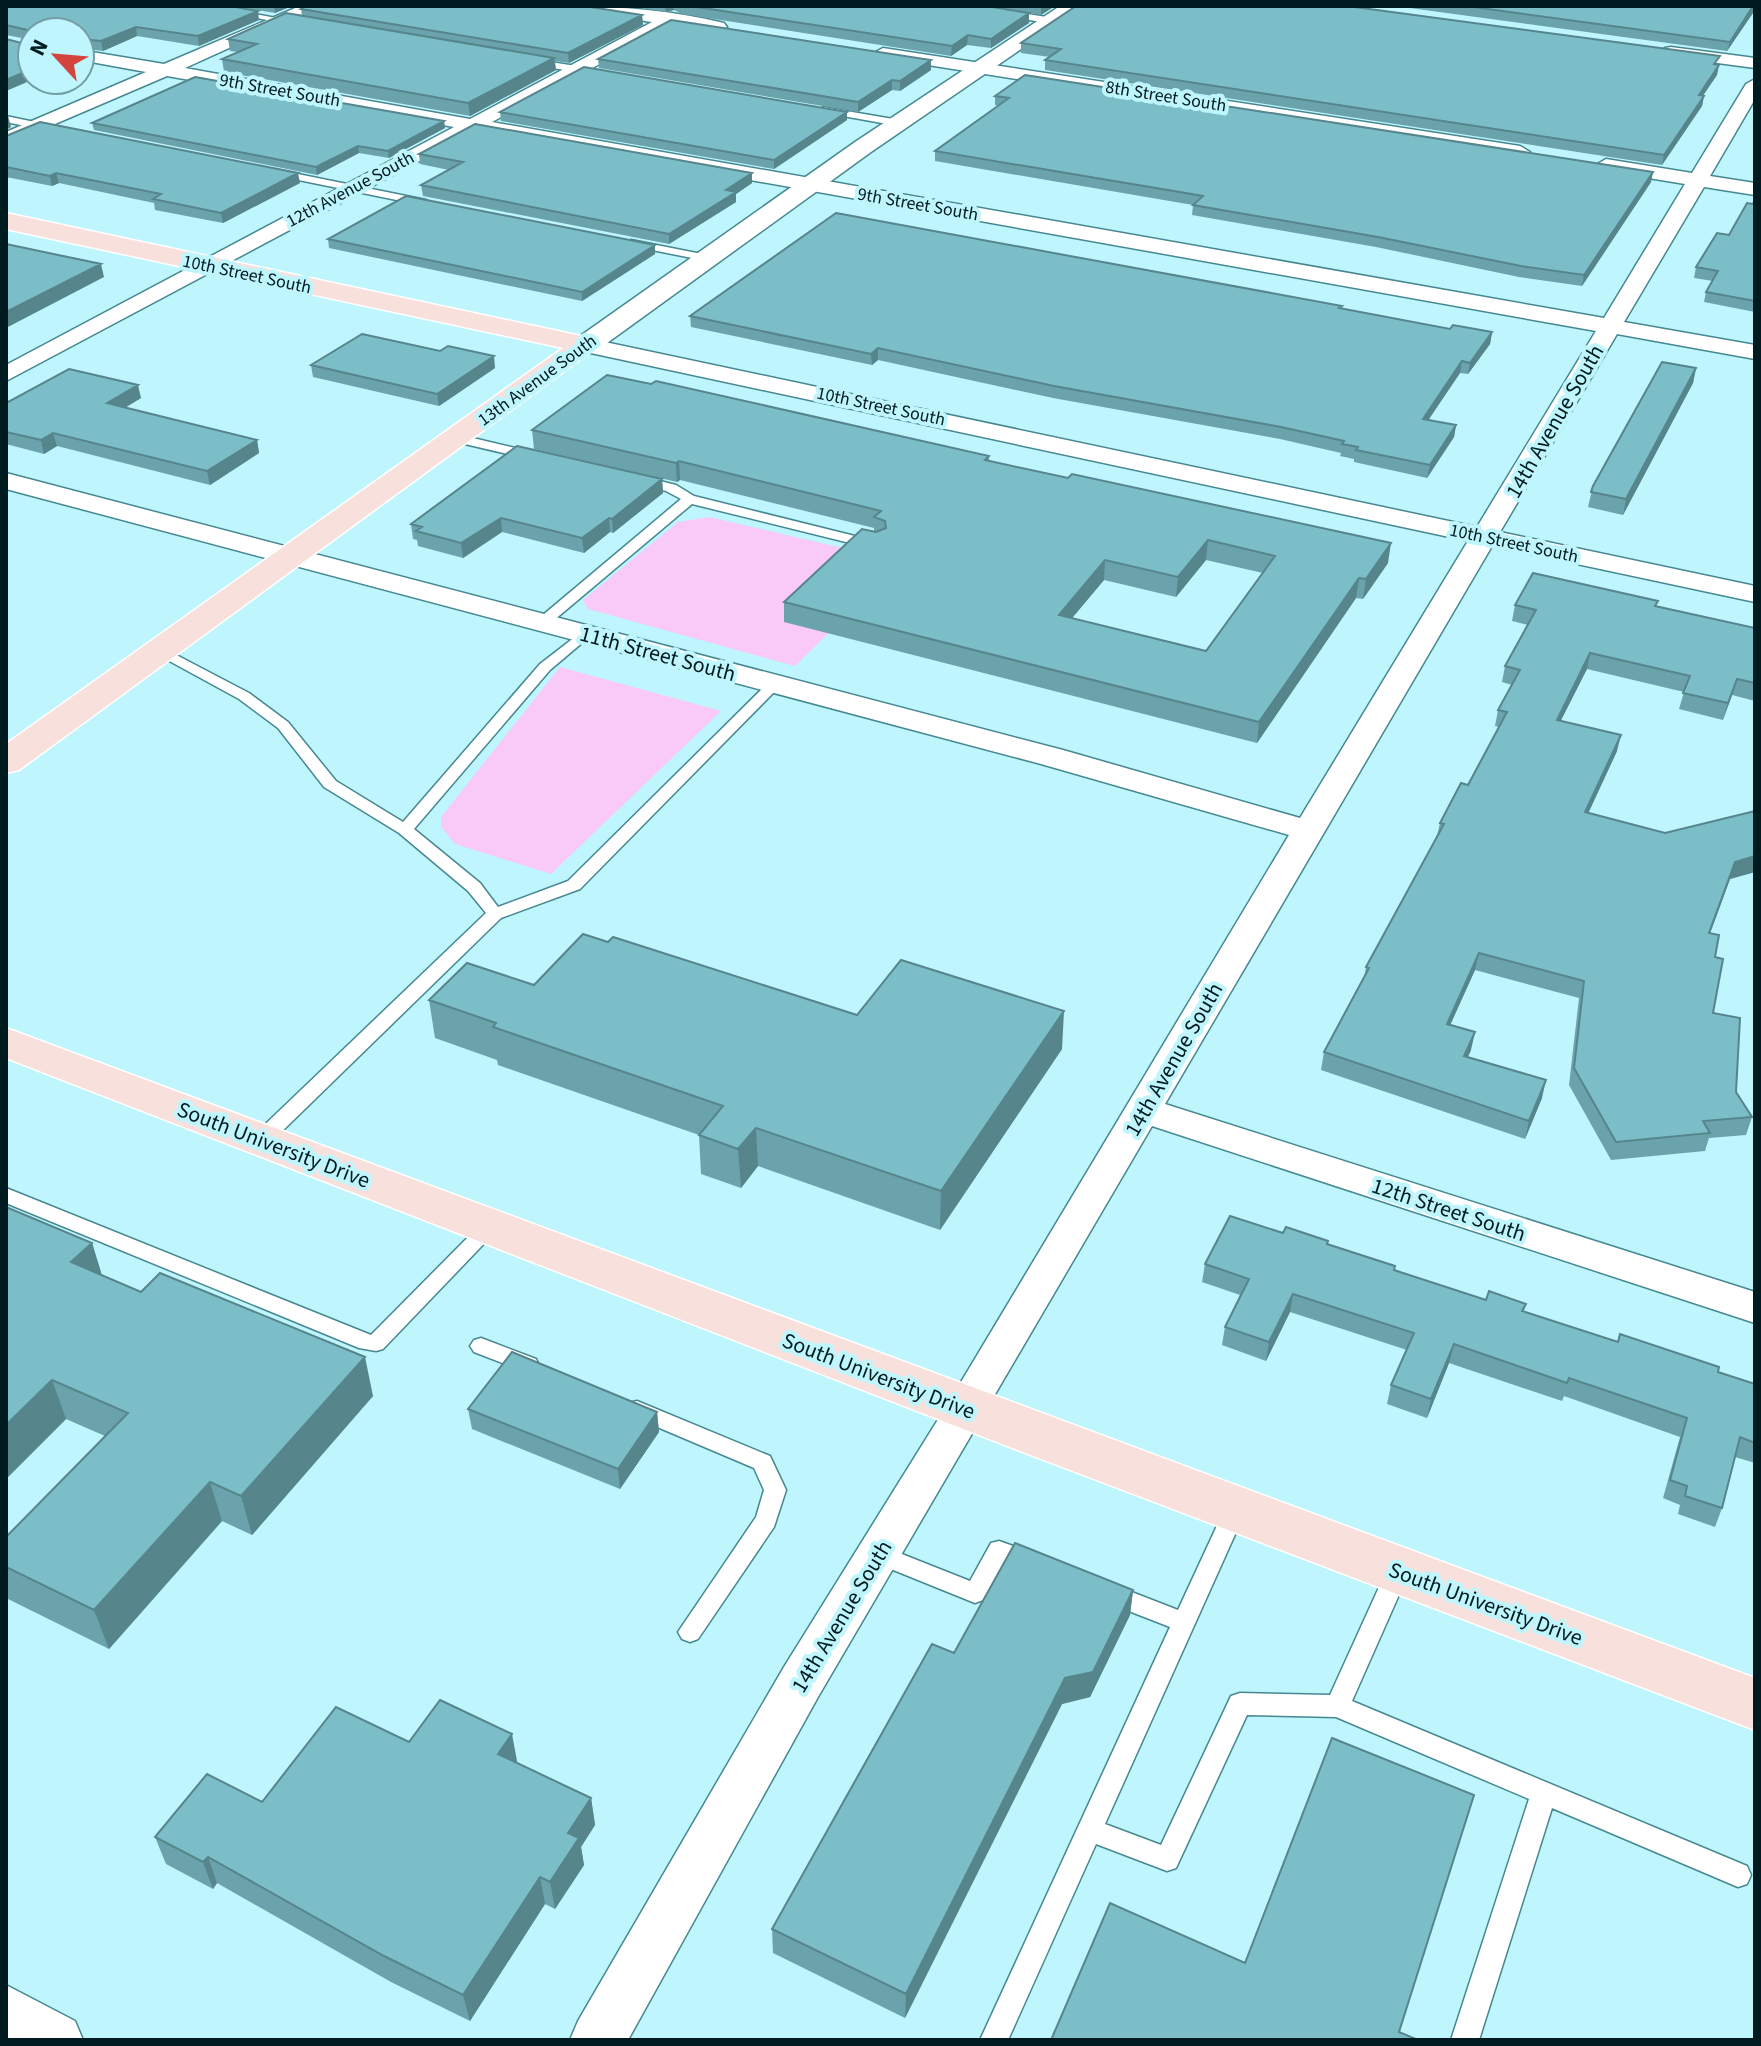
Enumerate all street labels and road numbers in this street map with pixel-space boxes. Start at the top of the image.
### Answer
street label: 9th Street South [218,68,342,113]
street label: 8th Street South [1104,75,1228,118]
street label: 12th Avenue South [282,145,419,234]
street label: 9th Street South [856,182,980,227]
street label: 10th Street South [180,249,314,300]
street label: 13th Avenue South [473,329,602,432]
street label: 14th Avenue South [1498,339,1612,504]
street label: 10th Street South [814,381,948,432]
street label: 10th Street South [1447,518,1581,569]
street label: 11th Street South [576,618,739,690]
street label: 14th Avenue South [1117,977,1231,1142]
street label: South University Drive [173,1093,375,1196]
street label: 12th Street South [1368,1170,1530,1250]
street label: South University Drive [778,1324,980,1427]
street label: 14th Avenue South [784,1534,900,1699]
street label: South University Drive [1384,1554,1587,1654]

